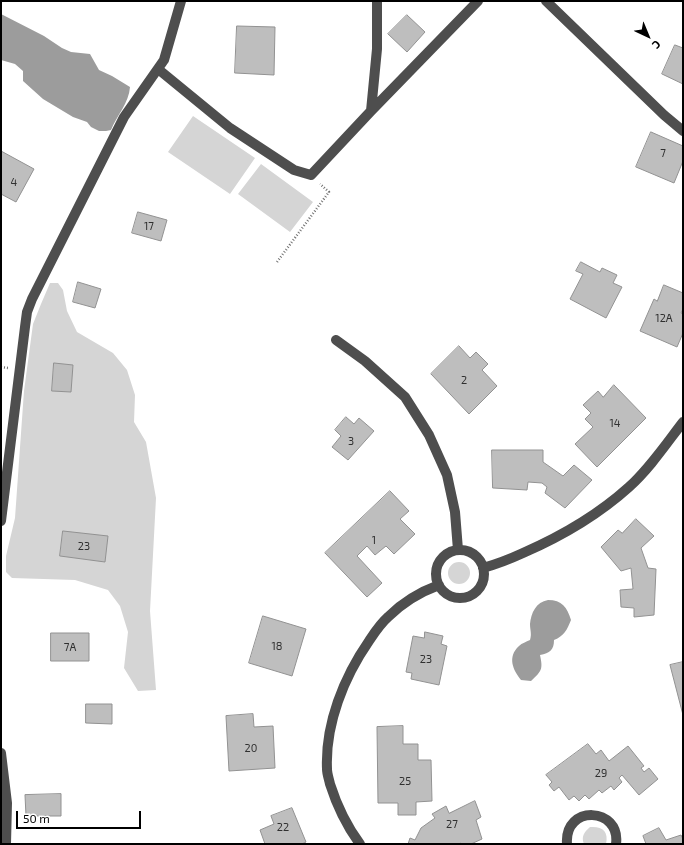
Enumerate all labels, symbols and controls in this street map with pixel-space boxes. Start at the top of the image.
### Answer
north arrow [628,16,668,56]
text: С [650,38,664,52]
house number: 7 [660,146,666,160]
house number: 4 [11,175,17,189]
house number: 17 [144,219,154,233]
house number: 12А [655,311,673,325]
house number: 2 [461,373,467,387]
house number: 14 [609,416,621,430]
house number: 3 [348,434,354,448]
house number: 1 [372,533,376,547]
house number: 23 [78,539,90,553]
house number: 18 [271,639,283,653]
house number: 7А [64,640,76,654]
house number: 23 [420,652,432,666]
house number: 20 [245,741,257,755]
house number: 29 [595,766,607,780]
house number: 25 [399,774,411,788]
scale bar [18,803,143,829]
text: 50 m [23,811,50,825]
house number: 27 [446,817,458,831]
house number: 22 [277,820,289,834]

